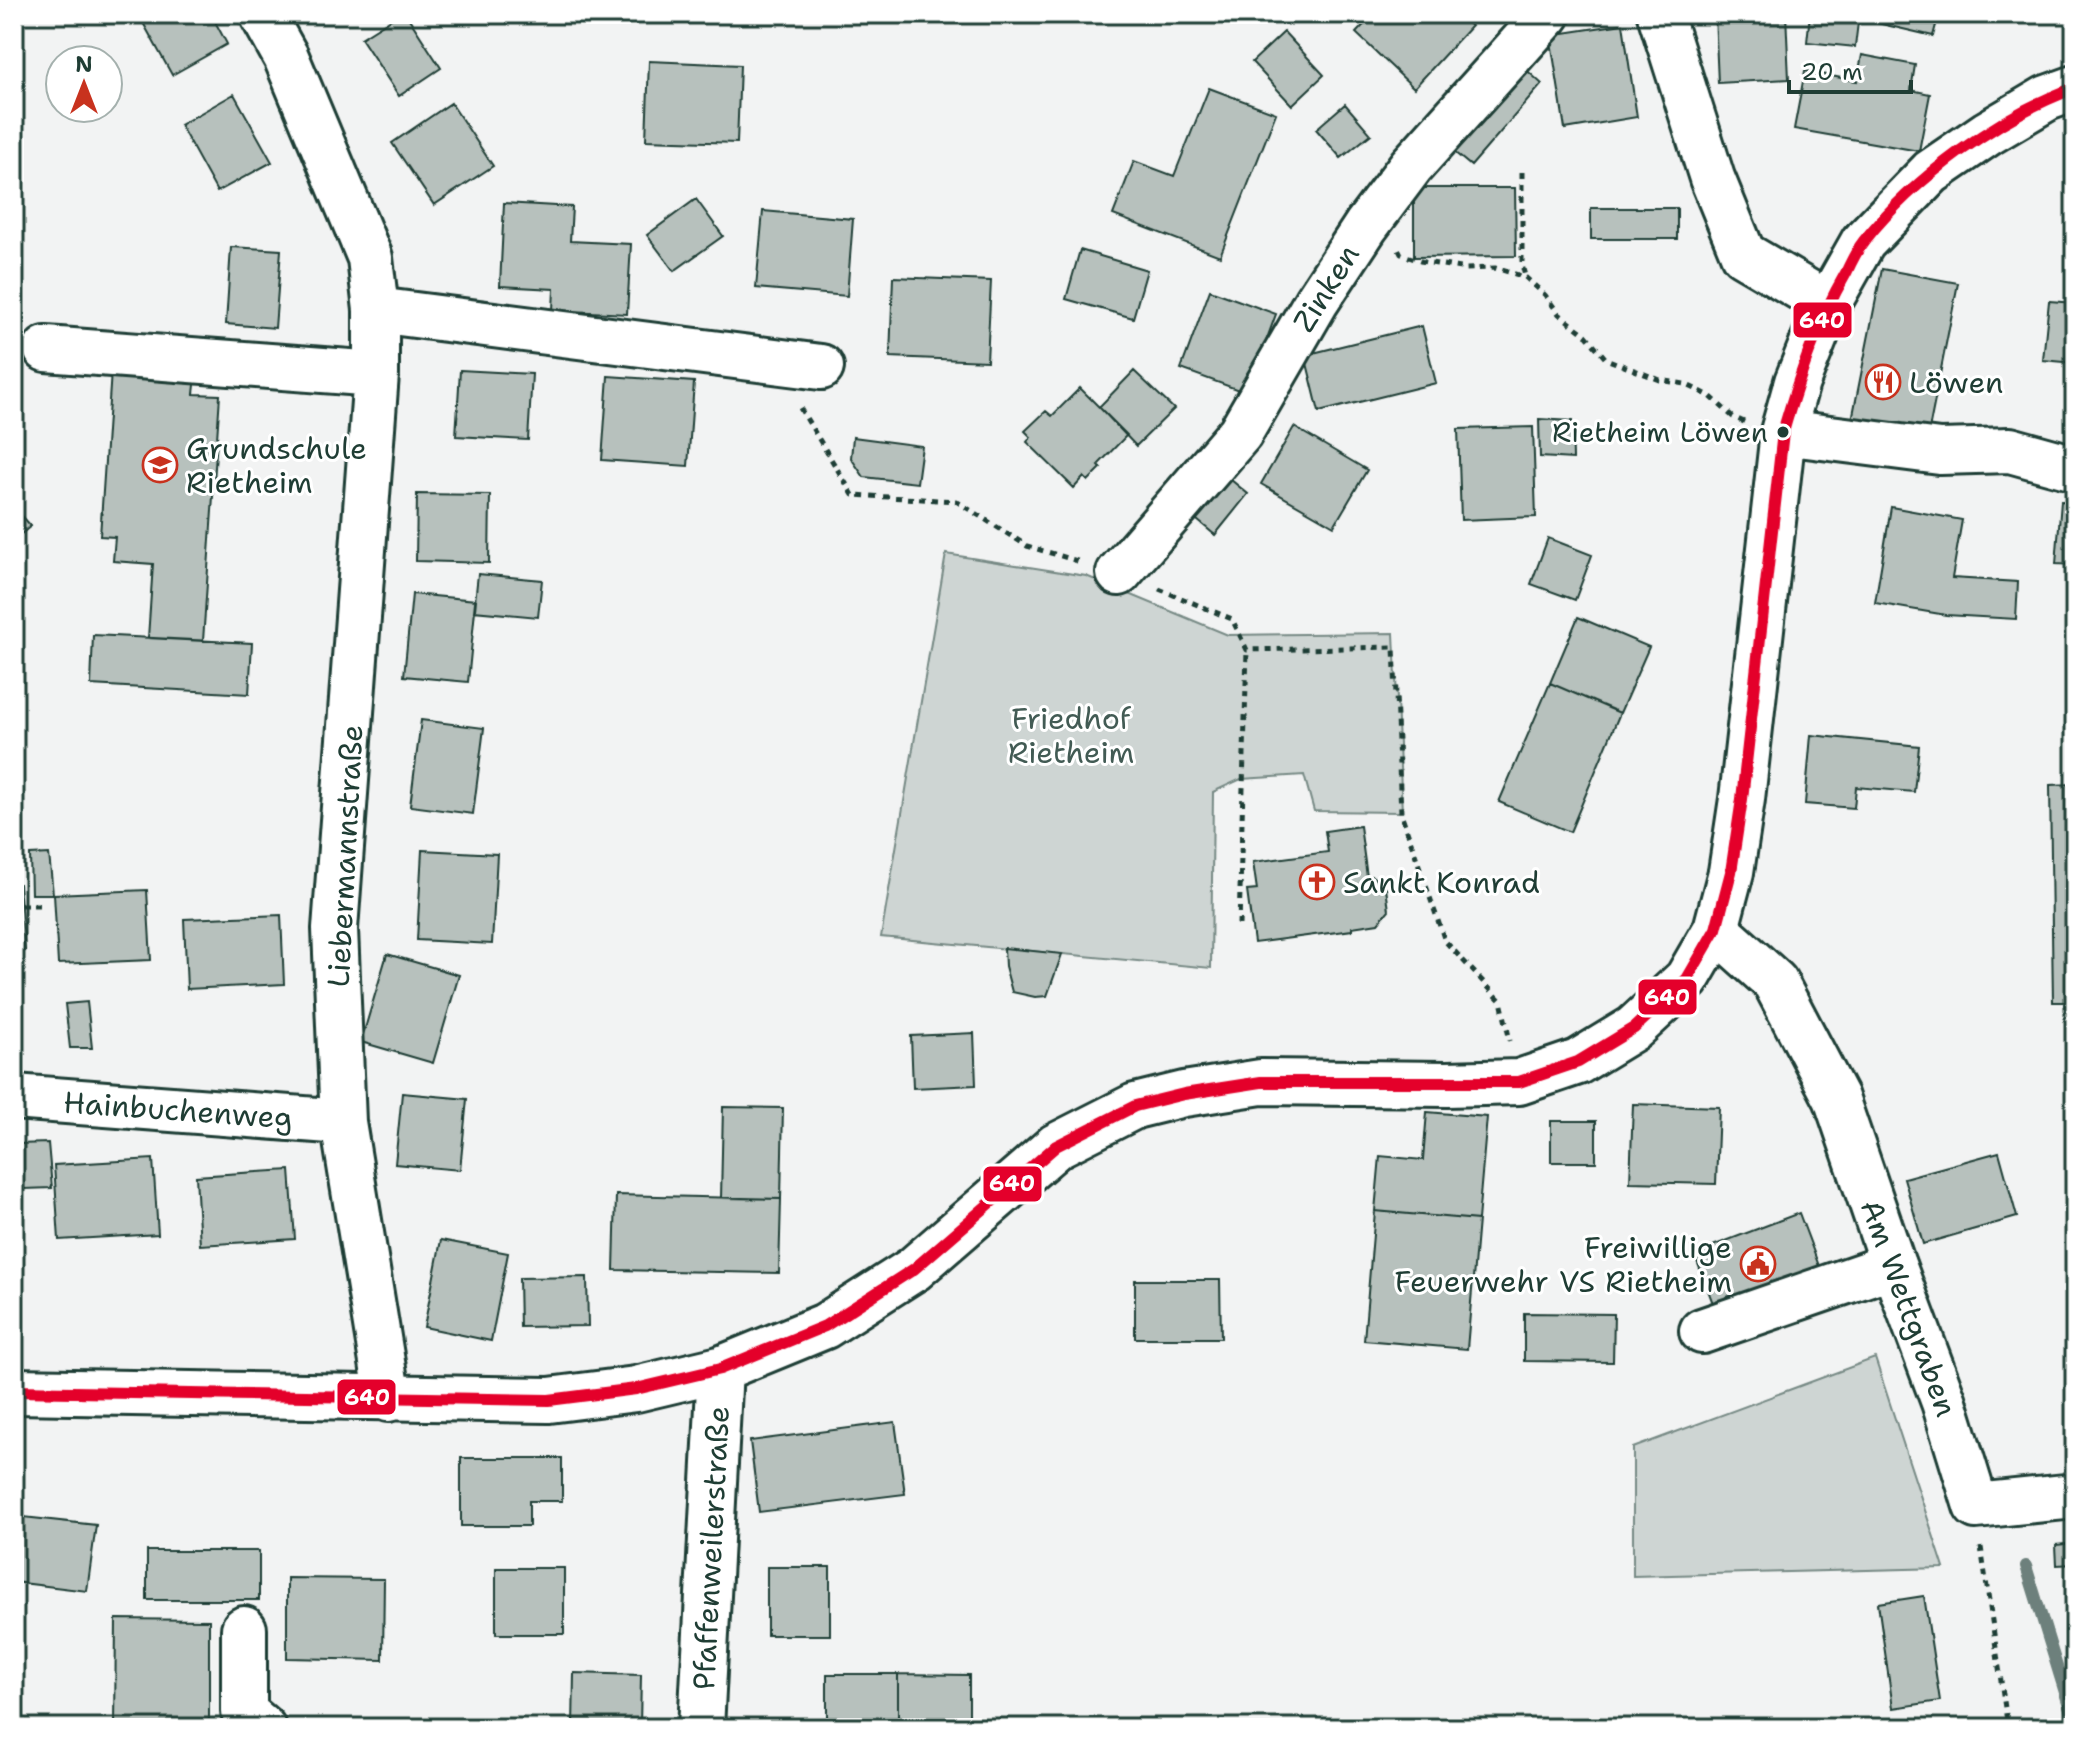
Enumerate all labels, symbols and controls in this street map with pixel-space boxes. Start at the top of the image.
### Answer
north arrow [44,44,124,124]
scale bar [1789,44,1911,94]
text: N [75,50,93,79]
text: 20 m [1801,56,1863,88]
street label: Zinken [1283,237,1369,339]
line badge: 640 [1792,301,1853,339]
text: 640 [1799,306,1845,335]
place label: Löwen [1909,362,2003,403]
restaurant icon: Löwen [1864,363,1902,401]
place label: Rietheim Löwen [1552,413,1768,451]
marker: Rietheim Löwen [1775,424,1791,440]
place label: Grundschule Rietheim [186,428,367,503]
school or university icon: Grundschule Rietheim [141,446,179,484]
park label: Friedhof Rietheim [1008,698,1134,773]
street label: Liebermannstraße [318,724,372,988]
place label: Sankt Konrad [1343,862,1540,903]
church icon: Sankt Konrad [1298,863,1336,901]
line badge: 640 [1637,978,1698,1016]
text: 640 [1644,983,1690,1012]
street label: Hainbuchenweg [62,1082,294,1138]
line badge: 640 [982,1165,1043,1203]
text: 640 [989,1169,1035,1198]
street label: Am Wettgraben [1851,1194,1967,1422]
place label: Freiwillige Feuerwehr VS Rietheim [1395,1227,1732,1302]
public building icon: Freiwillige Feuerwehr VS Rietheim [1739,1245,1777,1283]
line badge: 640 [336,1378,397,1416]
text: 640 [344,1383,390,1412]
street label: Pfaffenweilerstraße [683,1405,739,1691]

